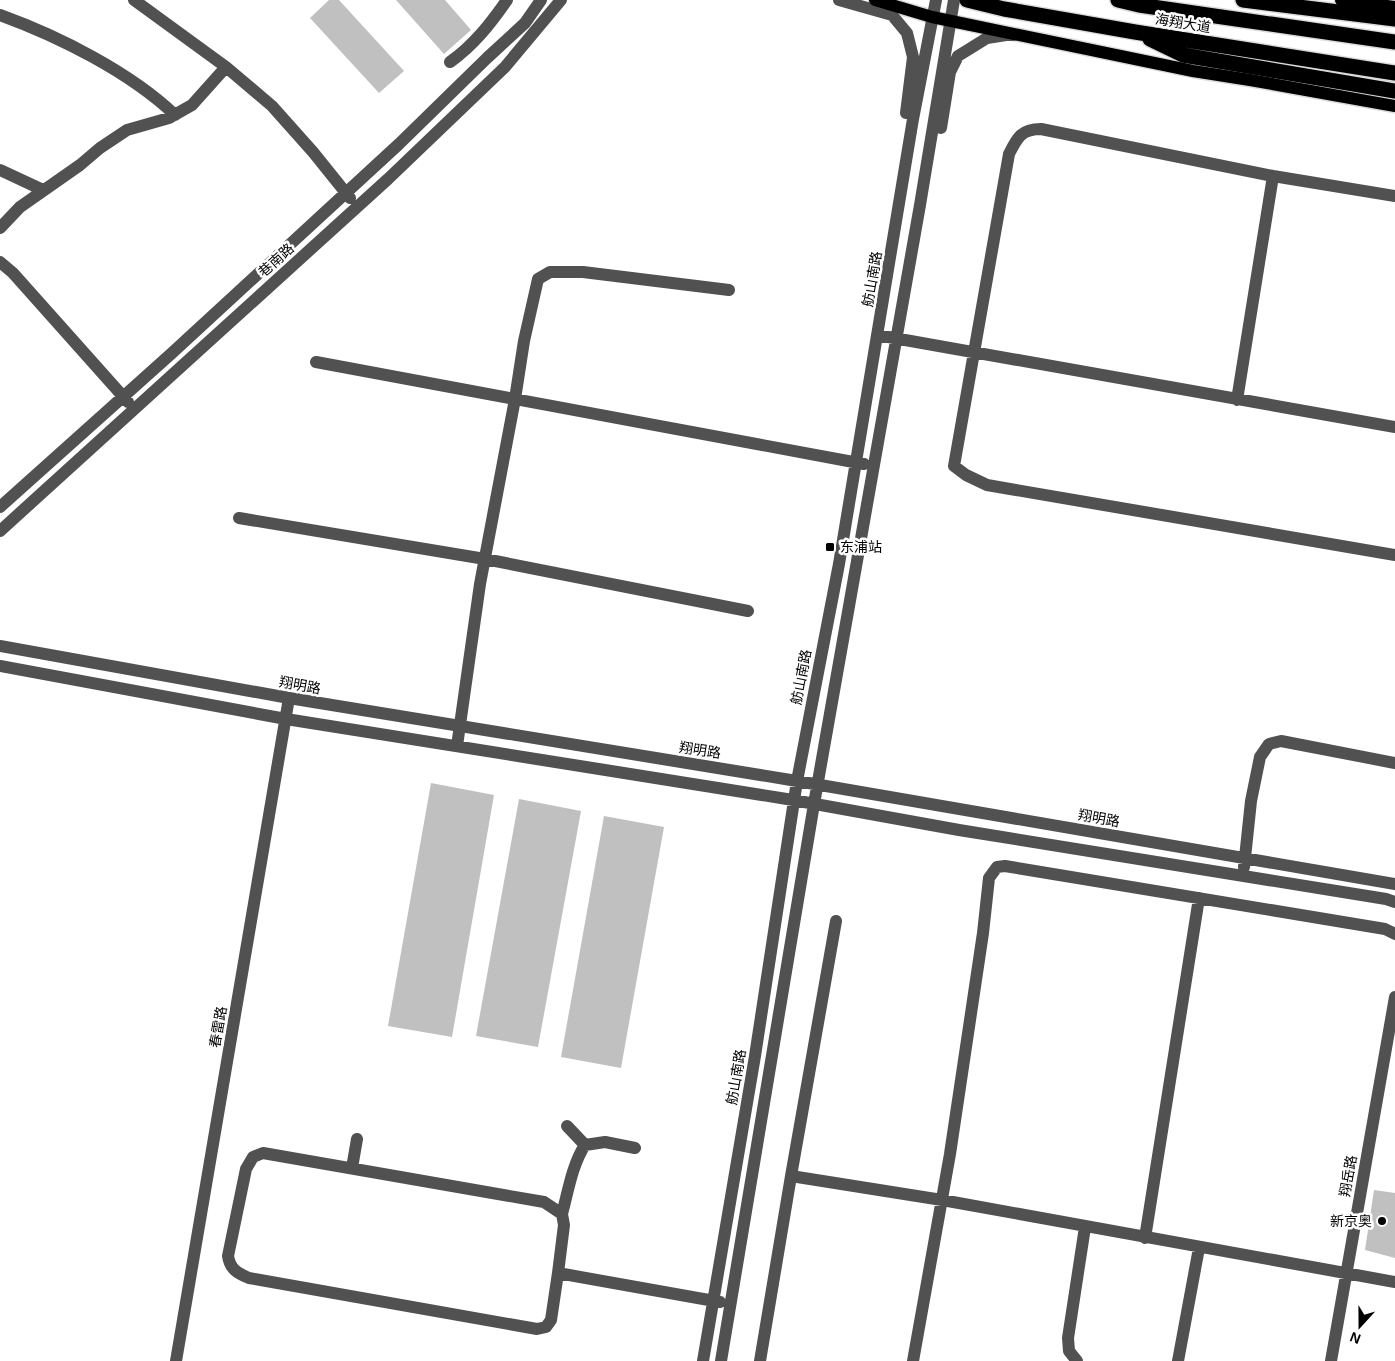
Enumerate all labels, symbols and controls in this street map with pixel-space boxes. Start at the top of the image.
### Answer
street label: 海翔大道 [1154,11,1212,35]
street label: 巷南路 [255,240,297,280]
street label: 舫山南路 [859,250,885,308]
place label: 东浦站 [840,539,882,555]
marker: 东浦站 [824,541,836,553]
street label: 舫山南路 [788,648,814,706]
street label: 翔明路 [278,673,322,697]
street label: 翔明路 [678,739,722,761]
street label: 翔明路 [1077,806,1121,830]
street label: 春雷路 [206,1005,230,1049]
street label: 舫山南路 [723,1048,749,1106]
street label: 翔岳路 [1336,1154,1360,1198]
place label: 新京奥 [1330,1213,1372,1229]
marker: 新京奥 [1376,1215,1388,1227]
north arrow [1335,1301,1385,1351]
text: N [1348,1329,1363,1347]

